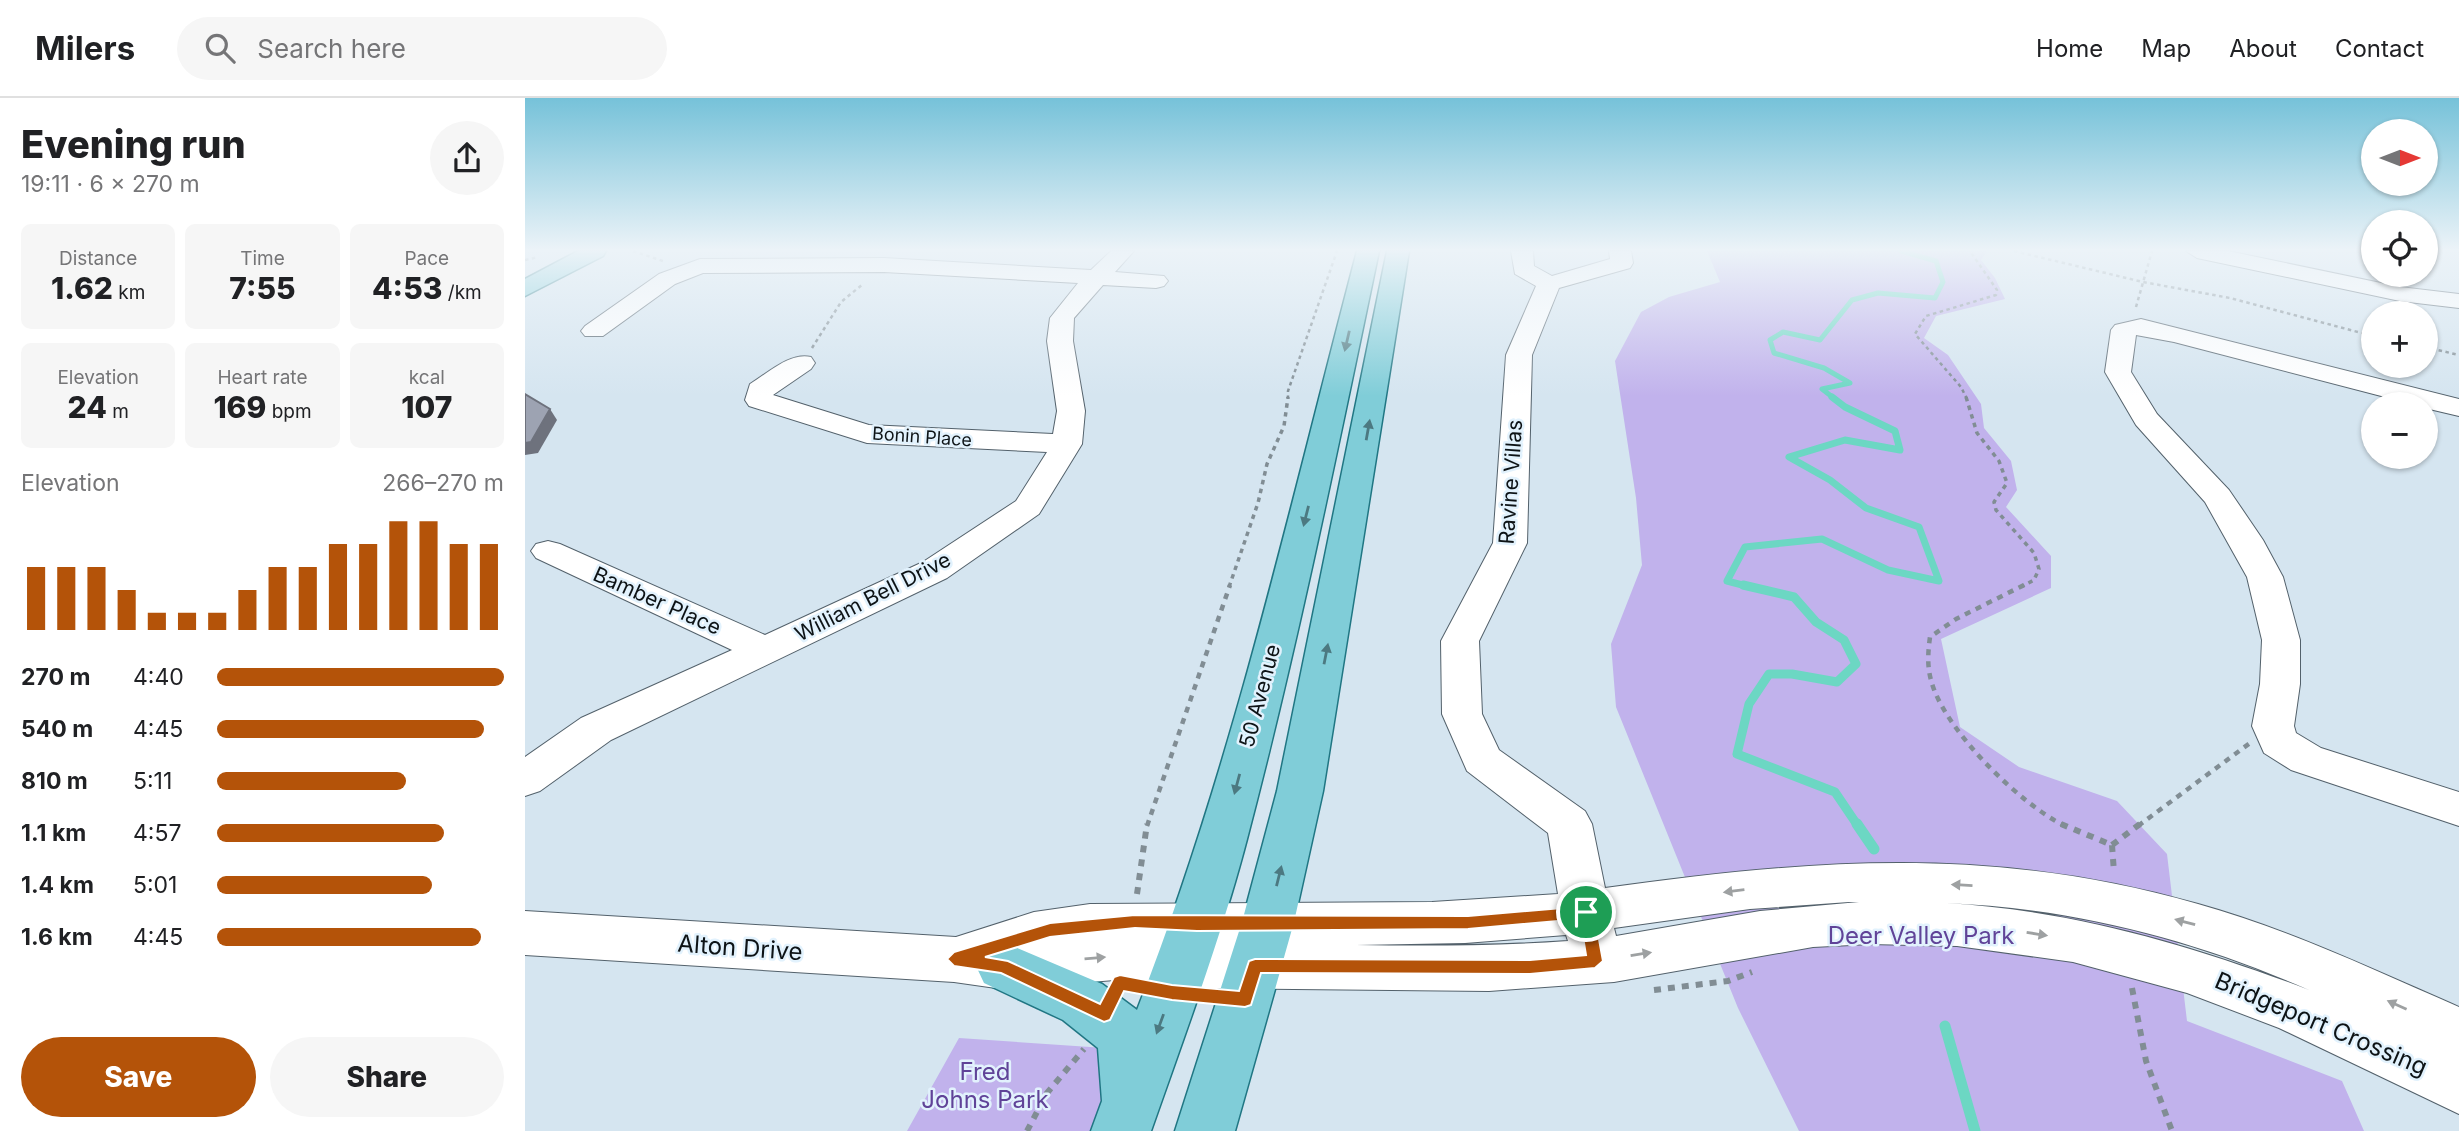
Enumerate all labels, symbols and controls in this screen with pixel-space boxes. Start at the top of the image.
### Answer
search box [177,17,667,80]
text: Milers [35,28,135,68]
icon: search [201,29,239,67]
text: Search here [257,33,406,64]
text: Home [2036,34,2103,63]
text: Map [2141,34,2191,63]
text: About [2229,34,2297,63]
text: Contact [2335,34,2424,63]
north arrow [2361,119,2438,196]
map controls [2361,119,2438,469]
text: Evening run [21,121,246,167]
button: share [430,121,504,195]
text: 19:11 · 6 × 270 m [21,170,200,198]
button: locate [2361,210,2438,287]
text: Distance [59,247,137,270]
text: Time [240,247,285,270]
text: Pace [404,247,449,270]
text: 1.62 [51,270,113,306]
text: 7:55 [229,270,296,306]
text: 4:53 [372,270,442,306]
text: km [113,281,145,304]
text: /km [442,281,482,304]
button: + [2361,301,2438,378]
one-way arrow [1342,330,1353,352]
text: Elevation [57,366,139,389]
text: Heart rate [217,366,307,389]
text: kcal [409,366,445,389]
text: 24 [68,389,107,425]
text: 169 [213,389,266,425]
text: 107 [401,389,452,425]
button: − [2361,392,2438,469]
text: m [107,400,129,423]
text: bpm [266,400,312,423]
one-way arrow [1363,419,1374,441]
street label: Ravine Villas [1494,419,1527,545]
street label: Bonin Place [871,423,973,450]
text: Elevation [21,469,120,497]
text: 266–270 m [382,469,504,497]
one-way arrow [1300,505,1311,527]
street label: William Bell Drive [791,547,955,647]
street label: Bamber Place [589,561,725,640]
street label: 50 Avenue [1234,642,1285,750]
one-way arrow [1321,643,1332,665]
text: 270 m [21,663,90,691]
text: 4:40 [133,663,184,691]
text: 540 m [21,715,93,743]
text: 4:45 [133,715,183,743]
text: 810 m [21,767,88,795]
text: 5:11 [133,767,172,795]
one-way arrow [1231,773,1242,795]
text: 1.1 km [21,819,86,847]
text: 4:57 [133,819,181,847]
one-way arrow [1274,865,1285,887]
text: 1.4 km [21,871,94,899]
text: 5:01 [133,871,177,899]
one-way arrow [1950,879,1972,890]
pin [1556,882,1616,942]
one-way arrow [1723,885,1745,896]
icon: arrive [1567,893,1605,931]
one-way arrow [2174,917,2195,927]
park label: Deer Valley Park [1828,921,2014,950]
text: 1.6 km [21,923,93,951]
text: 4:45 [133,923,183,951]
street label: Alton Drive [677,929,804,966]
one-way arrow [2026,929,2048,940]
one-way arrow [1630,948,1652,959]
one-way arrow [1085,952,1107,963]
street label: Bridgeport Crossing [2211,966,2432,1081]
one-way arrow [2387,999,2407,1011]
one-way arrow [1155,1013,1166,1034]
button: Save [21,1037,256,1117]
button: Share [270,1037,504,1117]
park label: Fred Johns Park [921,1057,1049,1114]

